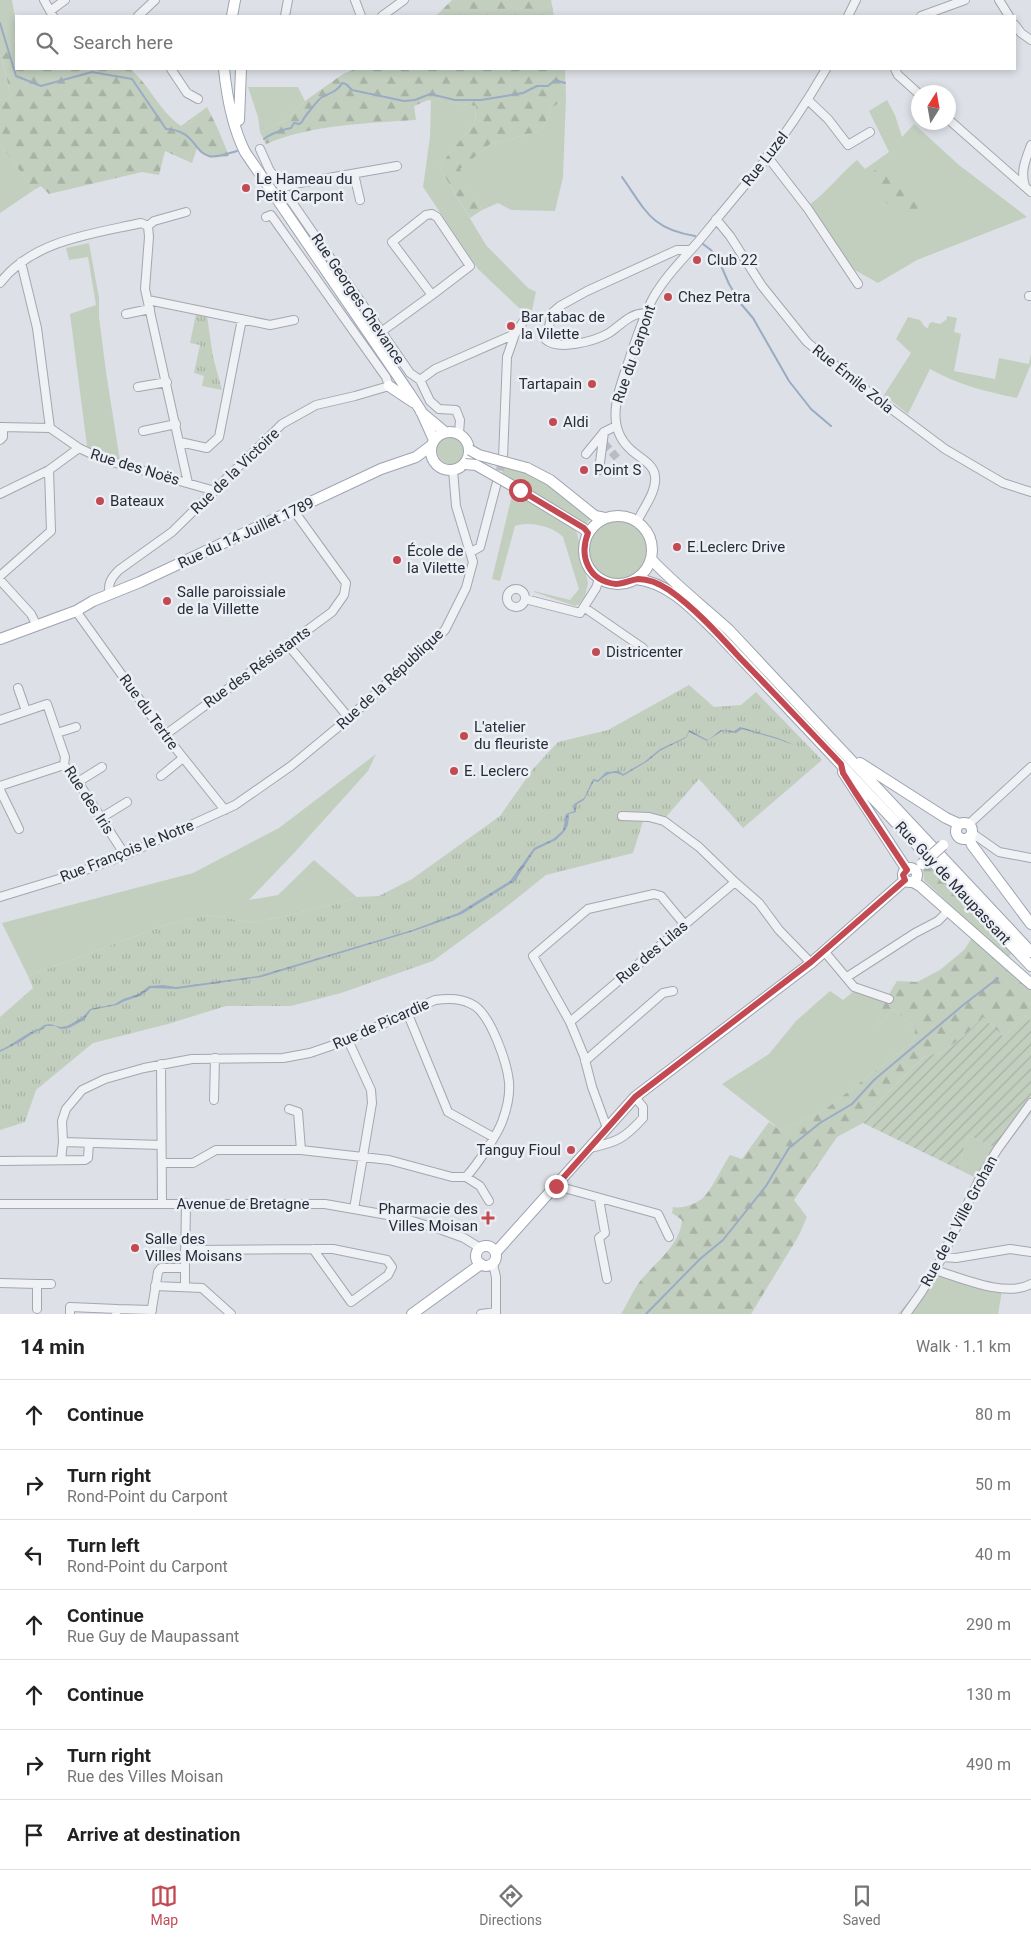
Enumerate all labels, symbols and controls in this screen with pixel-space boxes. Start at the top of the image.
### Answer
search box [15,15,1016,70]
icon: search [33,29,61,57]
text: Search here [73,31,173,54]
north arrow [911,85,956,130]
street label: Rue Luzel [738,128,792,190]
place label: Le Hameau du Petit Carpont [256,170,353,205]
marker: Le Hameau du Petit Carpont [240,182,252,194]
street label: Rue Georges Chevance [307,230,409,368]
place label: Club 22 [707,251,758,269]
marker: Club 22 [691,254,703,266]
place label: Chez Petra [678,288,750,306]
marker: Chez Petra [662,291,674,303]
street label: Rue du Carpont [609,302,659,406]
place label: Bar tabac de la Vilette [521,308,605,343]
marker: Bar tabac de la Vilette [505,320,517,332]
street label: Rue Émile Zola [809,341,897,417]
place label: Tartapain [519,375,582,393]
marker: Tartapain [586,378,598,390]
place label: Aldi [563,413,589,431]
marker: Aldi [547,416,559,428]
street label: Rue de la Victoire [187,424,283,518]
street label: Rue des Noës [88,445,182,489]
place label: Point S [594,461,641,479]
marker: Point S [578,464,590,476]
route start [509,479,532,502]
place label: Bateaux [110,492,165,510]
street label: Rue du 14 Juillet 1789 [175,494,317,572]
marker: Bateaux [94,495,106,507]
place label: E.Leclerc Drive [687,538,785,556]
marker: E.Leclerc Drive [671,541,683,553]
place label: École de la Vilette [407,542,465,577]
marker: École de la Vilette [391,554,403,566]
place label: Salle paroissiale de la Villette [177,583,286,618]
marker: Salle paroissiale de la Villette [161,595,173,607]
street label: Rue des Résistants [200,622,314,712]
street label: Rue de la République [333,625,447,733]
place label: Districenter [606,643,683,661]
marker: Districenter [590,646,602,658]
street label: Rue du Tertre [116,671,182,753]
place label: L'atelier du fleuriste [474,718,549,753]
marker: L'atelier du fleuriste [458,730,470,742]
place label: E. Leclerc [464,762,529,780]
street label: Rue des Iris [60,763,118,837]
marker: E. Leclerc [448,765,460,777]
street label: Rue François le Notre [58,816,196,886]
street label: Rue Guy de Maupassant [891,818,1015,948]
street label: Rue des Lilas [612,917,692,987]
street label: Rue de Picardie [330,995,432,1053]
place label: Tanguy Fioul [477,1141,561,1159]
marker: Tanguy Fioul [565,1144,577,1156]
street label: Rue de la Ville Grohan [917,1153,1001,1289]
route end [545,1175,568,1198]
street label: Avenue de Bretagne [177,1195,309,1213]
place label: Pharmacie des Villes Moisan [378,1200,478,1235]
marker: Pharmacie des Villes Moisan [482,1212,494,1224]
place label: Salle des Villes Moisans [145,1230,242,1265]
marker: Salle des Villes Moisans [129,1242,141,1254]
text: 14 min [20,1335,85,1359]
text: Walk · 1.1 km [916,1337,1011,1356]
icon: ahead [20,1401,48,1429]
text: Continue [67,1403,144,1426]
text: 80 m [975,1405,1011,1424]
text: Turn right [67,1464,151,1487]
icon: right [20,1471,48,1499]
text: 50 m [975,1475,1011,1494]
text: Rond-Point du Carpont [67,1487,228,1506]
text: Turn left [67,1534,140,1557]
icon: left [20,1541,48,1569]
text: 40 m [975,1545,1011,1564]
text: Rond-Point du Carpont [67,1557,228,1576]
text: Continue [67,1604,144,1627]
icon: ahead [20,1611,48,1639]
text: 290 m [966,1615,1011,1634]
text: Rue Guy de Maupassant [67,1627,239,1646]
icon: ahead [20,1681,48,1709]
text: Continue [67,1683,144,1706]
text: 130 m [966,1685,1011,1704]
text: Turn right [67,1744,151,1767]
icon: right [20,1751,48,1779]
text: 490 m [966,1755,1011,1774]
text: Rue des Villes Moisan [67,1767,223,1786]
icon: arrive [20,1821,48,1849]
text: Arrive at destination [67,1823,240,1846]
tab: Map [150,1882,178,1928]
tab: Directions [479,1882,542,1928]
tab: Saved [843,1882,881,1928]

